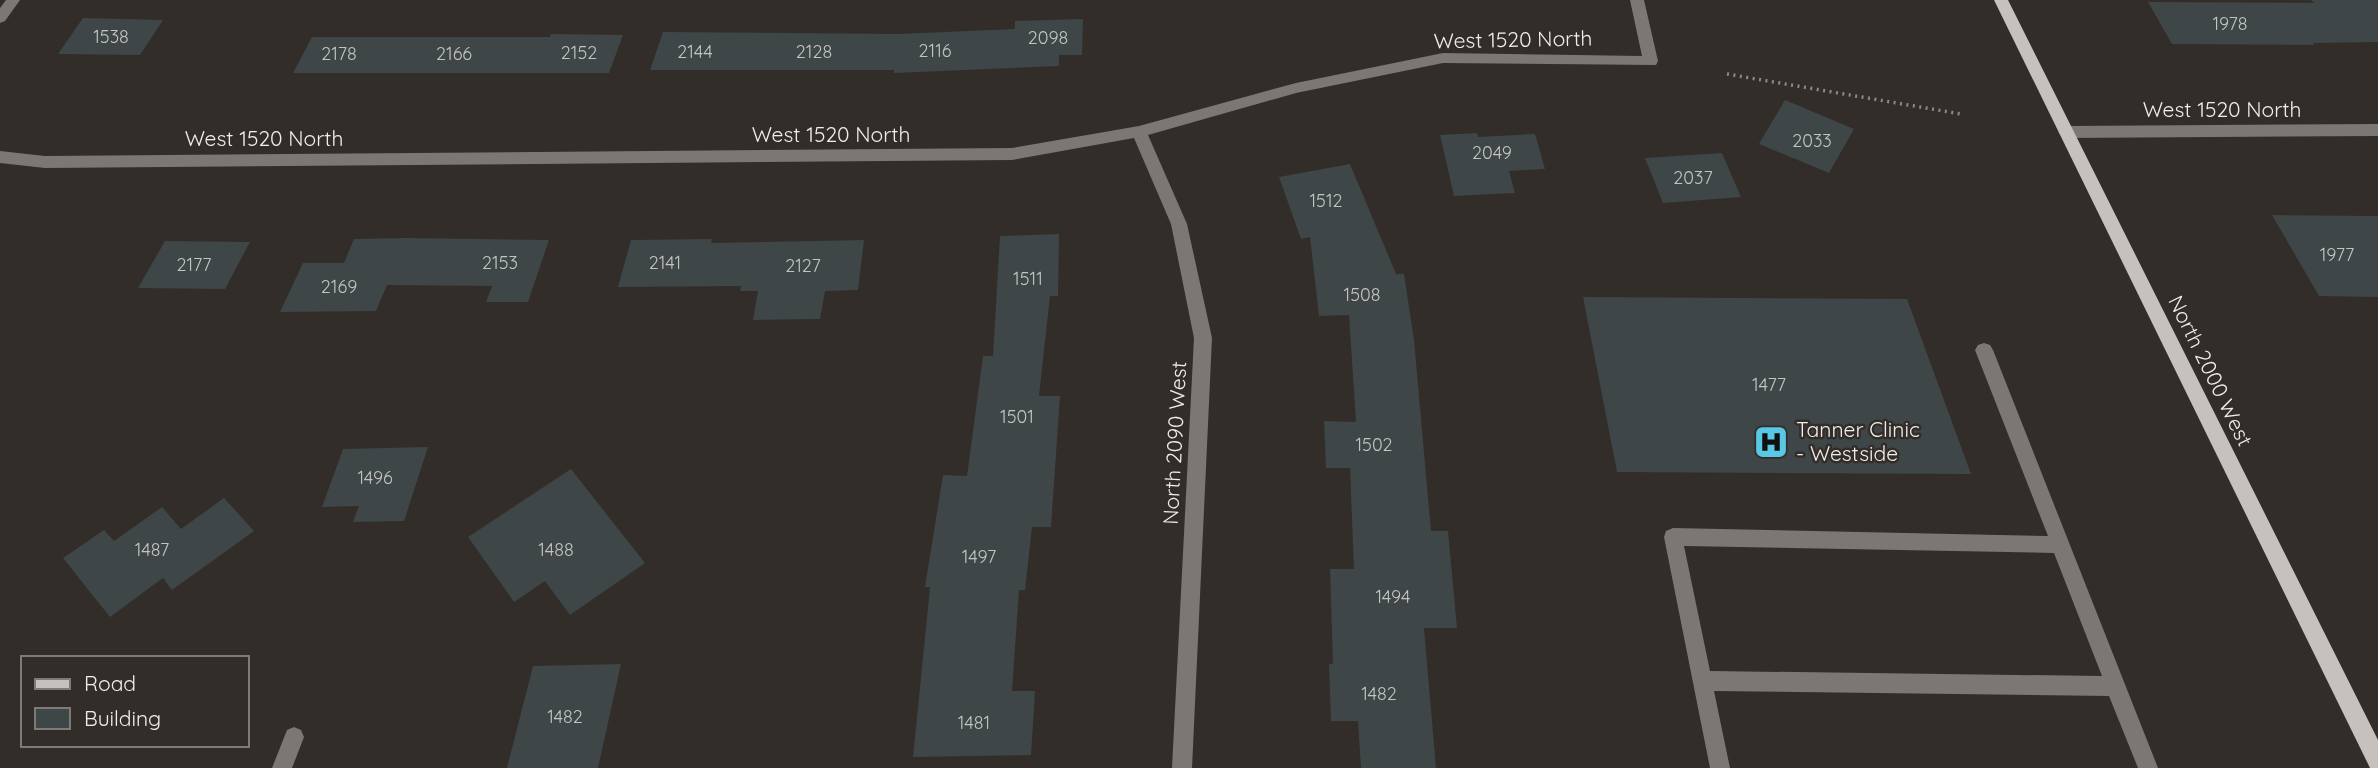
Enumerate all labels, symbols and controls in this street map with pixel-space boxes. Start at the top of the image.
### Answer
house number: 1978 [2212,12,2248,35]
house number: 1538 [93,25,129,48]
street label: West 1520 North [1433,25,1593,53]
house number: 2098 [1028,26,1068,49]
house number: 2116 [919,39,952,62]
house number: 2144 [677,40,713,63]
house number: 2128 [796,40,832,63]
house number: 2152 [561,41,597,64]
house number: 2178 [321,42,357,65]
house number: 2166 [436,42,472,65]
street label: West 1520 North [2143,96,2301,122]
street label: West 1520 North [752,121,910,147]
street label: West 1520 North [185,125,343,151]
house number: 2033 [1792,129,1832,152]
house number: 2049 [1472,141,1512,164]
house number: 2037 [1673,166,1713,189]
house number: 1512 [1309,189,1343,212]
house number: 1977 [2320,243,2354,266]
house number: 2153 [482,251,518,274]
house number: 2141 [649,251,681,274]
house number: 2177 [176,253,212,276]
house number: 2127 [785,254,821,277]
house number: 1511 [1013,267,1043,290]
house number: 2169 [321,275,357,298]
house number: 1508 [1344,283,1380,306]
street label: North 2000 West [2163,291,2259,450]
street label: North 2090 West [1157,361,1191,525]
house number: 1477 [1752,373,1786,396]
house number: 1501 [1000,405,1034,428]
place label: Tanner Clinic - Westside [1796,416,1920,466]
hospital icon: Tanner Clinic - Westside [1752,423,1790,461]
house number: 1502 [1355,433,1393,456]
house number: 1496 [357,466,393,489]
house number: 1487 [135,538,169,561]
house number: 1488 [538,538,574,561]
house number: 1497 [962,545,996,568]
house number: 1494 [1375,585,1411,608]
legend [21,656,248,747]
text: Road [84,670,136,696]
house number: 1482 [1361,682,1397,705]
text: Building [84,705,161,731]
house number: 1482 [547,705,583,728]
house number: 1481 [958,711,990,734]

